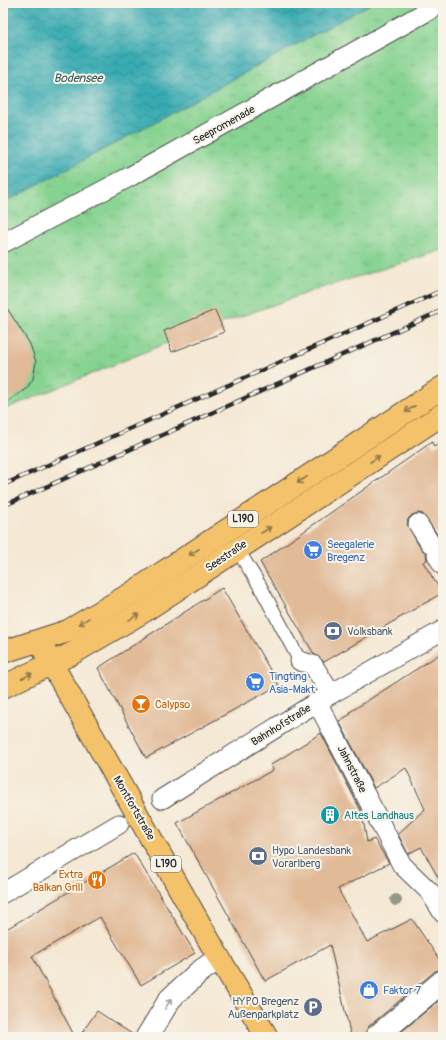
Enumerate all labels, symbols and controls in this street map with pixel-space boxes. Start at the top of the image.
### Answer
water label: Bodensee [54,71,103,86]
street label: Seepromenade [191,102,258,147]
one-way arrow [405,405,416,413]
one-way arrow [369,454,381,462]
one-way arrow [296,477,308,485]
road number: L190 [228,511,258,527]
one-way arrow [260,526,271,534]
street label: Seestraße [203,537,250,575]
place label: Seegalerie Bregenz [327,538,375,564]
supermarket icon: Seegalerie Bregenz [302,539,324,561]
one-way arrow [188,548,199,556]
one-way arrow [128,613,139,621]
one-way arrow [78,618,90,626]
bank icon: Volksbank [322,620,344,642]
place label: Volksbank [347,625,393,638]
place label: Tingting Asia-Makt [269,670,315,696]
one-way arrow [21,671,33,679]
supermarket icon: Tingting Asia-Makt [244,671,266,693]
bar icon: Calypso [130,693,152,715]
place label: Calypso [155,698,190,711]
street label: Bahnhofstraße [249,701,314,749]
street label: Jahnstraße [335,743,370,795]
street label: Montfortstraße [110,774,158,843]
building icon: Altes Landhaus [319,804,341,826]
place label: Altes Landhaus [344,809,414,822]
place label: Hypo Landesbank Vorarlberg [272,844,352,870]
bank icon: Hypo Landesbank Vorarlberg [247,845,269,867]
road number: L190 [151,856,181,872]
place label: Extra Balkan Grill [33,868,83,894]
restaurant icon: Extra Balkan Grill [86,869,108,891]
shop icon: Faktor 7 [358,979,380,1001]
place label: Faktor 7 [383,984,421,997]
place label: HYPO Bregenz Außenparkplatz [228,995,299,1021]
parking icon: HYPO Bregenz Außenparkplatz [302,996,324,1018]
one-way arrow [164,998,172,1010]

